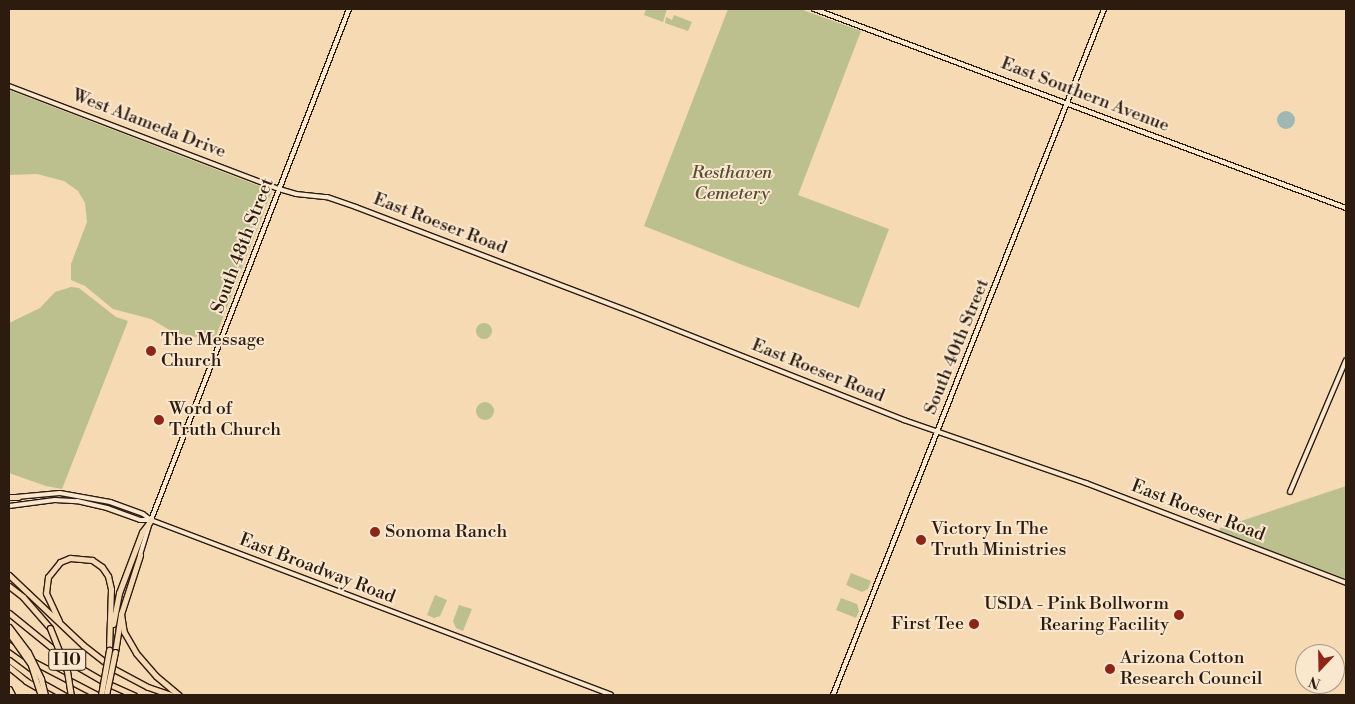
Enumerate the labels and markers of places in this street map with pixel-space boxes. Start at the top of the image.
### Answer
place label: The Message Church [161,330,265,372]
marker: The Message Church [145,345,157,357]
place label: Word of Truth Church [169,399,281,442]
marker: Word of Truth Church [153,414,165,426]
place label: Victory In The Truth Ministries [931,519,1066,562]
place label: Sonoma Ranch [385,521,507,543]
marker: Sonoma Ranch [369,526,381,538]
marker: Victory In The Truth Ministries [915,534,927,546]
place label: USDA - Pink Bollworm Rearing Facility [984,594,1169,636]
marker: USDA - Pink Bollworm Rearing Facility [1173,609,1185,621]
place label: First Tee [891,613,964,635]
marker: First Tee [968,618,980,630]
place label: Arizona Cotton Research Council [1120,648,1262,691]
marker: Arizona Cotton Research Council [1104,663,1116,675]

